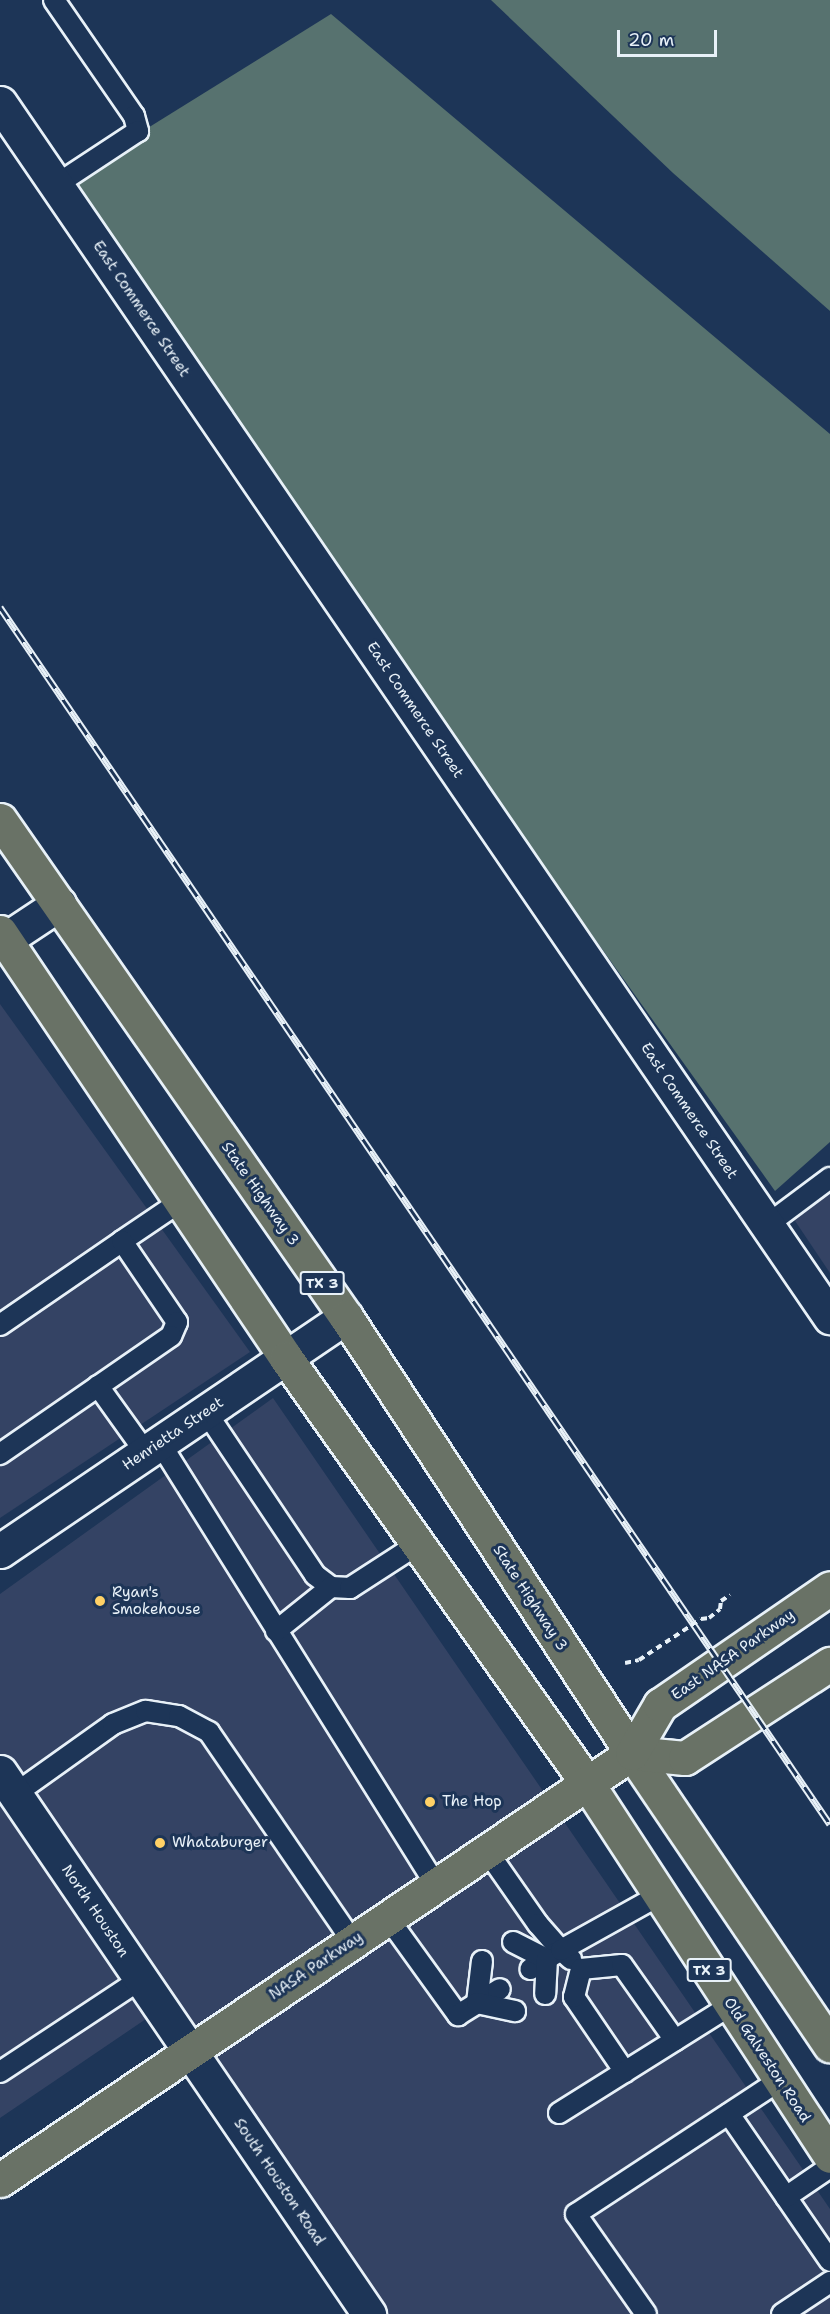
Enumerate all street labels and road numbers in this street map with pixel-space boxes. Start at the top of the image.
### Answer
street label: East Commerce Street [89,238,193,380]
street label: East Commerce Street [363,639,467,781]
street label: East Commerce Street [637,1040,741,1182]
street label: State Highway 3 [218,1139,302,1249]
road number: TX 3 [300,1272,344,1294]
street label: Henrietta Street [119,1394,227,1474]
street label: State Highway 3 [489,1542,571,1654]
street label: East NASA Parkway [668,1606,798,1704]
street label: North Houston [57,1861,133,1961]
street label: NASA Parkway [266,1928,366,2004]
road number: TX 3 [686,1959,732,1981]
street label: Old Galveston Road [720,1994,814,2126]
street label: South Houston Road [230,2115,328,2249]

